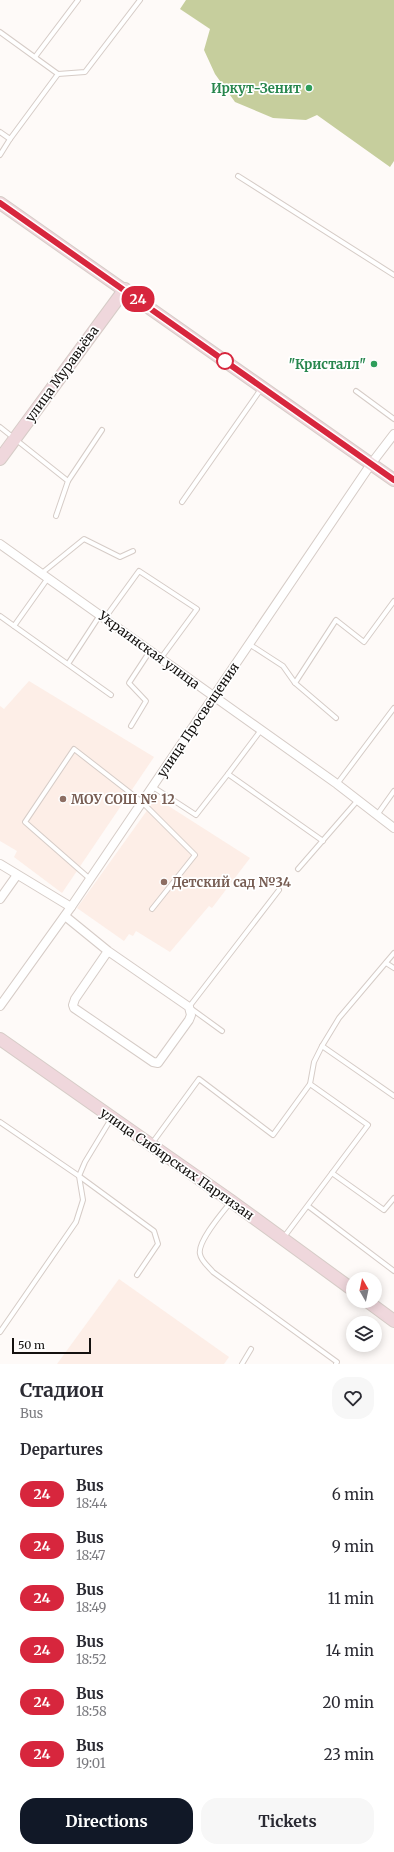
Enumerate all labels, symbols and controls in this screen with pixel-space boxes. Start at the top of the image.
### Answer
place label: Иркут-Зенит [211,80,301,97]
marker: Иркут-Зенит [304,83,314,93]
line badge: 24 [120,286,156,312]
text: 24 [130,290,146,308]
street label: улица Муравьёва [21,323,103,425]
unlabelled marker [216,352,234,370]
place label: "Кристалл" [288,356,366,373]
marker: "Кристалл" [369,359,379,369]
street label: Украинская улица [94,607,203,693]
street label: улица Просвещения [153,659,243,781]
place label: МОУ СОШ № 12 [71,791,175,808]
marker: МОУ СОШ № 12 [58,794,68,804]
place label: Детский сад №34 [172,874,292,891]
marker: Детский сад №34 [159,877,169,887]
street label: улица Сибирских Партизан [97,1104,257,1224]
north arrow [346,1272,382,1308]
map controls [346,1272,382,1352]
button: layers [346,1316,382,1352]
scale bar [12,1336,91,1355]
text: 50 m [18,1338,45,1352]
button: heart [332,1377,374,1419]
text: Стадион [20,1378,104,1402]
text: Bus [20,1405,43,1422]
text: Departures [20,1440,103,1459]
text: Bus [76,1476,104,1495]
text: 24 [34,1485,50,1503]
text: 6 min [332,1485,374,1504]
text: 18:44 [76,1495,107,1512]
text: Bus [76,1528,104,1547]
text: 24 [34,1537,50,1555]
text: 9 min [332,1537,374,1556]
text: 18:47 [76,1547,105,1564]
text: Bus [76,1580,104,1599]
text: 24 [34,1589,50,1607]
text: 11 min [328,1589,374,1608]
text: 18:49 [76,1599,106,1616]
text: Bus [76,1632,104,1651]
text: 24 [34,1641,50,1659]
text: 14 min [326,1641,374,1660]
text: 18:52 [76,1651,106,1668]
text: Bus [76,1684,104,1703]
text: 24 [34,1693,50,1711]
text: 20 min [322,1693,374,1712]
text: 18:58 [76,1703,107,1720]
text: Bus [76,1736,104,1755]
text: 24 [34,1745,50,1763]
text: 23 min [324,1745,374,1764]
text: 19:01 [76,1755,106,1772]
button: Directions [20,1798,193,1844]
button: Tickets [201,1798,374,1844]

